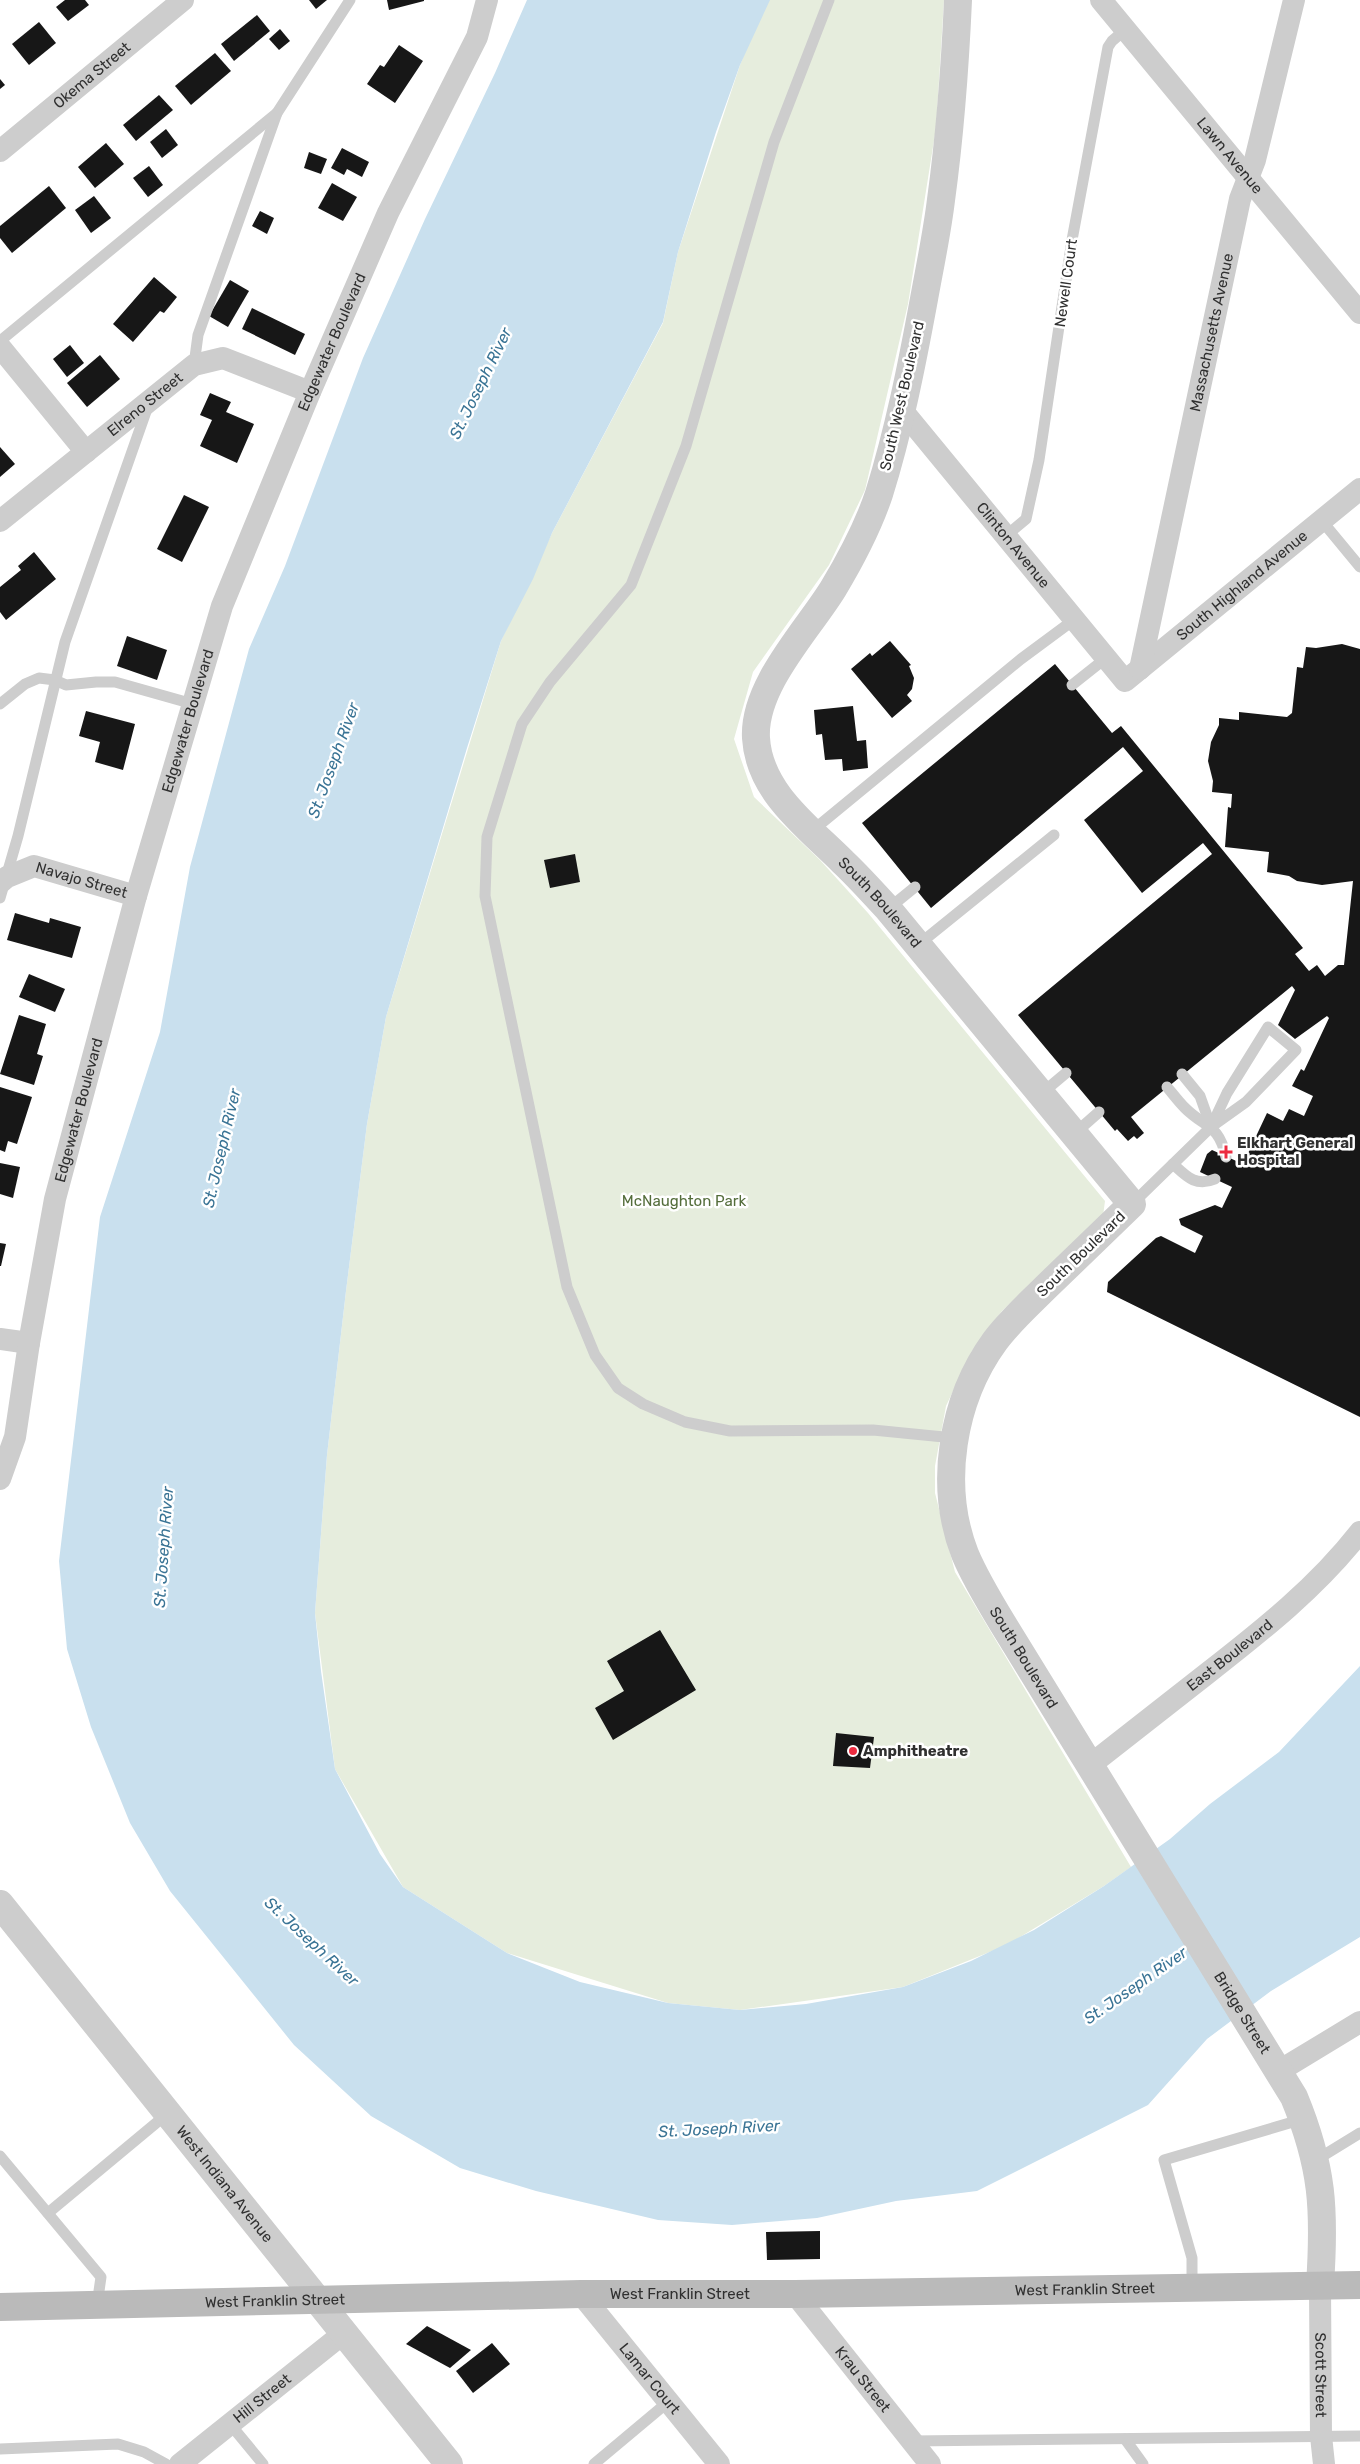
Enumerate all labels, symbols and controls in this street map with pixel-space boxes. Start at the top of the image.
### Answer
street label: Okema Street [50,38,134,112]
street label: Lawn Avenue [1193,114,1267,197]
street label: Newell Court [1051,238,1081,328]
street label: Massachusetts Avenue [1186,252,1237,413]
street label: Edgewater Boulevard [294,270,370,414]
street label: South West Boulevard [876,319,928,473]
water label: St. Joseph River [445,324,516,442]
street label: Elreno Street [104,369,186,440]
street label: Clinton Avenue [973,499,1054,592]
street label: South Highland Avenue [1173,527,1311,644]
street label: Edgewater Boulevard [158,647,218,795]
water label: St. Joseph River [304,699,363,821]
street label: South Boulevard [834,853,925,951]
street label: Navajo Street [34,858,130,902]
street label: Edgewater Boulevard [51,1036,107,1184]
water label: St. Joseph River [199,1086,245,1209]
place label: Elkhart General Hospital [1237,1134,1353,1169]
marker: Elkhart General Hospital [1219,1145,1233,1159]
park label: McNaughton Park [622,1192,746,1210]
street label: South Boulevard [1033,1207,1129,1301]
water label: St. Joseph River [150,1485,177,1608]
street label: South Boulevard [986,1603,1062,1712]
street label: East Boulevard [1183,1616,1276,1695]
place label: Amphitheatre [863,1742,968,1760]
marker: Amphitheatre [847,1745,859,1757]
water label: St. Joseph River [261,1893,363,1990]
water label: St. Joseph River [1080,1942,1191,2028]
street label: Bridge Street [1210,1969,1274,2057]
water label: St. Joseph River [658,2116,781,2141]
street label: West Indiana Avenue [172,2122,277,2246]
street label: West Franklin Street [1015,2279,1155,2299]
street label: West Franklin Street [610,2285,750,2303]
street label: West Franklin Street [205,2290,345,2311]
street label: Scott Street [1311,2332,1330,2418]
street label: Lamar Court [615,2339,684,2418]
street label: Krau Street [831,2343,894,2416]
street label: Hill Street [230,2370,295,2427]

